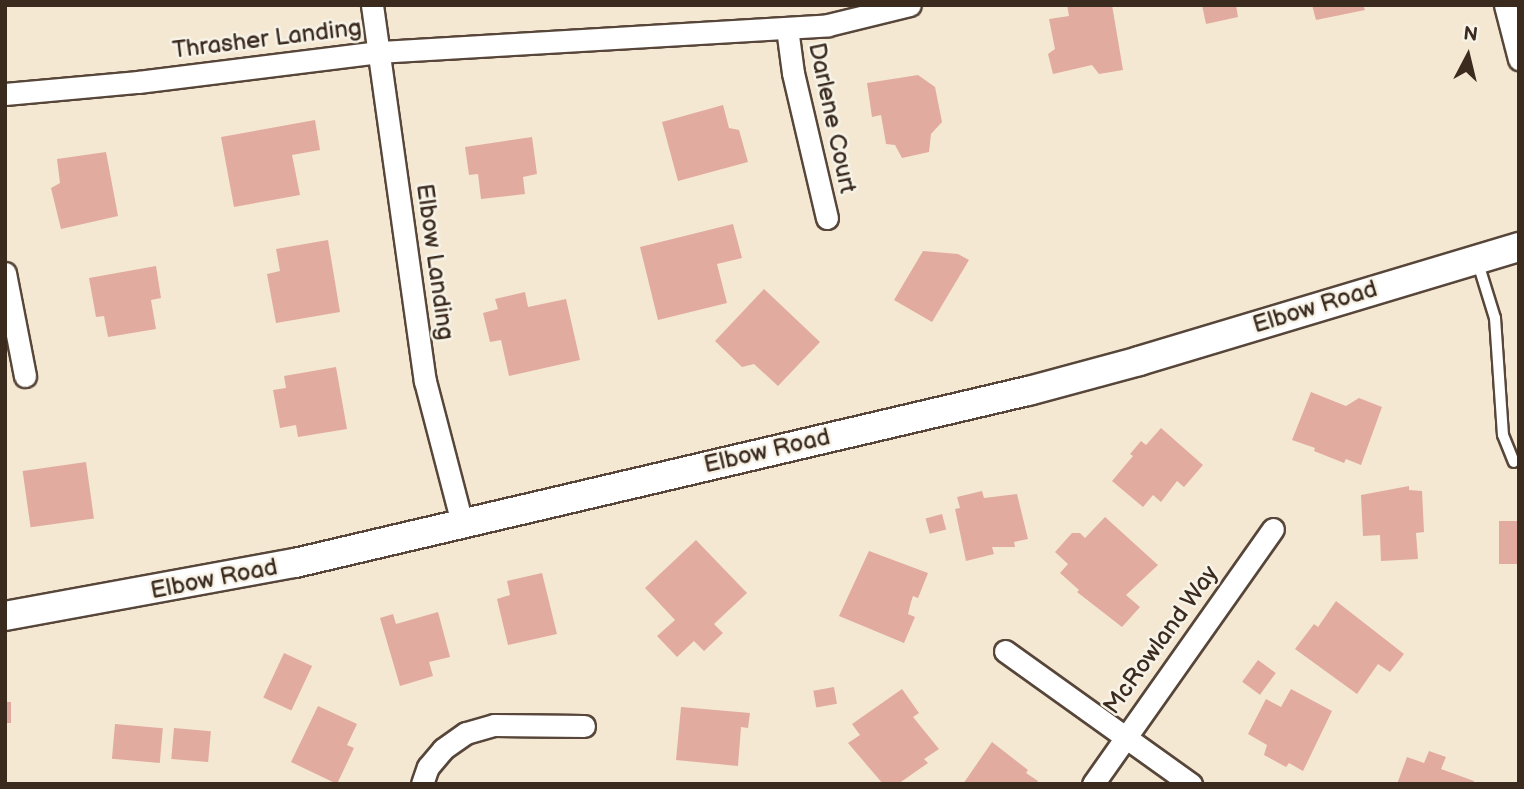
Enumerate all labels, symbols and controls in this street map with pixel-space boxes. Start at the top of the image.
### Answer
street label: Thrasher Landing [171,13,363,65]
north arrow [1433,21,1503,91]
text: N [1462,22,1479,47]
street label: Darlene Court [802,40,862,196]
street label: Elbow Landing [410,182,460,342]
street label: Elbow Road [1249,274,1381,340]
street label: Elbow Road [701,422,833,480]
street label: Elbow Road [148,553,280,605]
street label: McRowland Way [1097,560,1225,720]

